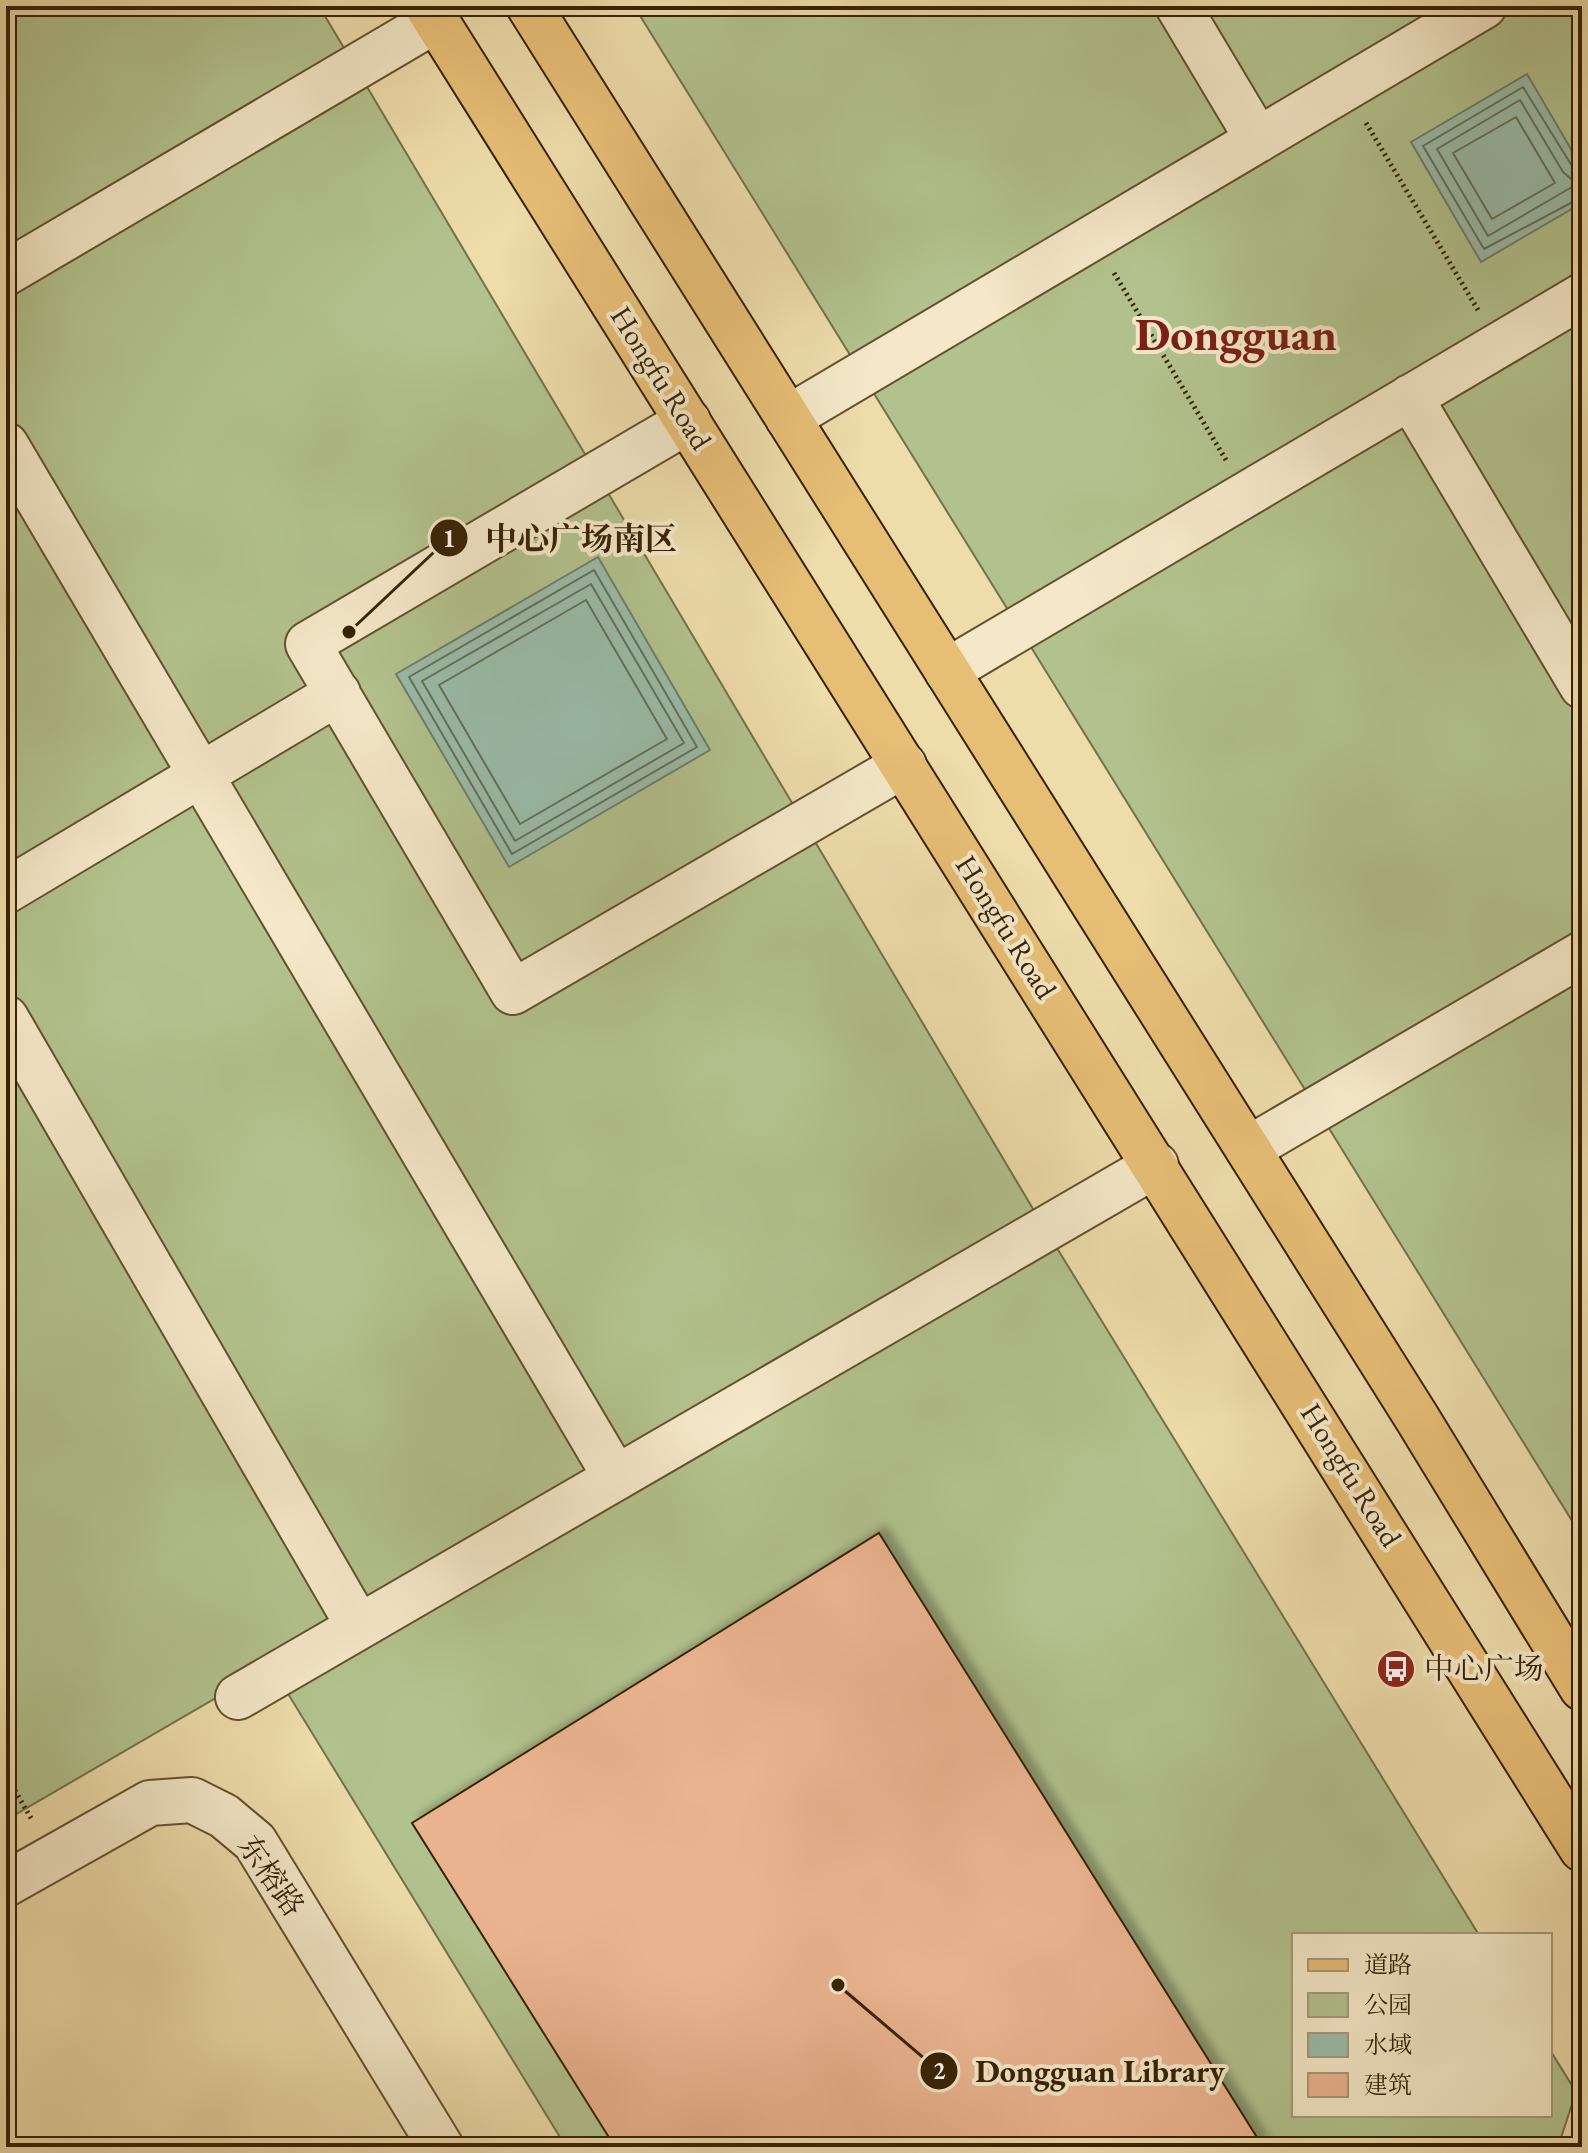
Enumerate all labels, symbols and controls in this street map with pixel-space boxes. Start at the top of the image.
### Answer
street label: Hongfu Road [602,299,721,458]
district label: Dongguan [1135,304,1337,364]
callout: 中心广场南区 [429,510,693,566]
text: 中心广场南区 [485,518,677,560]
text: 1 [443,523,455,554]
street label: Hongfu Road [947,848,1066,1007]
street label: Hongfu Road [1292,1396,1411,1555]
bus stop icon: 中心广场 [1375,1648,1417,1690]
place label: 中心广场 [1424,1649,1544,1688]
street label: 东榕路 [230,1828,313,1924]
legend [1292,1933,1552,2117]
text: 道路 [1364,1949,1412,1980]
text: 公园 [1364,1989,1412,2020]
text: 水域 [1364,2029,1412,2060]
callout: Dongguan Library [919,2043,1241,2099]
text: Dongguan Library [975,2050,1225,2092]
text: 2 [933,2055,946,2086]
text: 建筑 [1364,2069,1412,2100]

